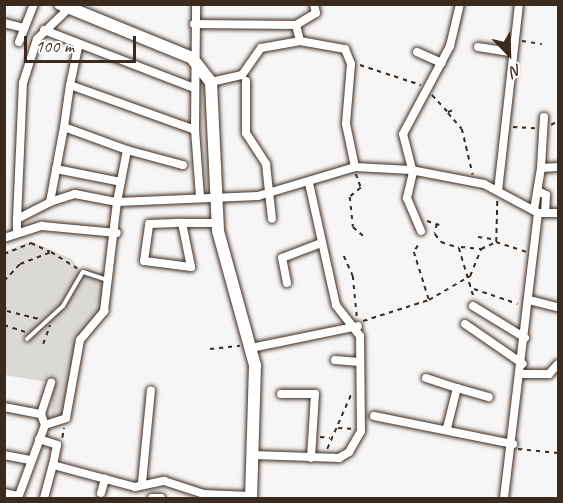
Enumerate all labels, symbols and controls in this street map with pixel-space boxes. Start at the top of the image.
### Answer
scale bar [27,24,140,62]
north arrow [479,24,539,84]
text: 100 m [35,35,74,57]
text: N [508,59,524,82]

